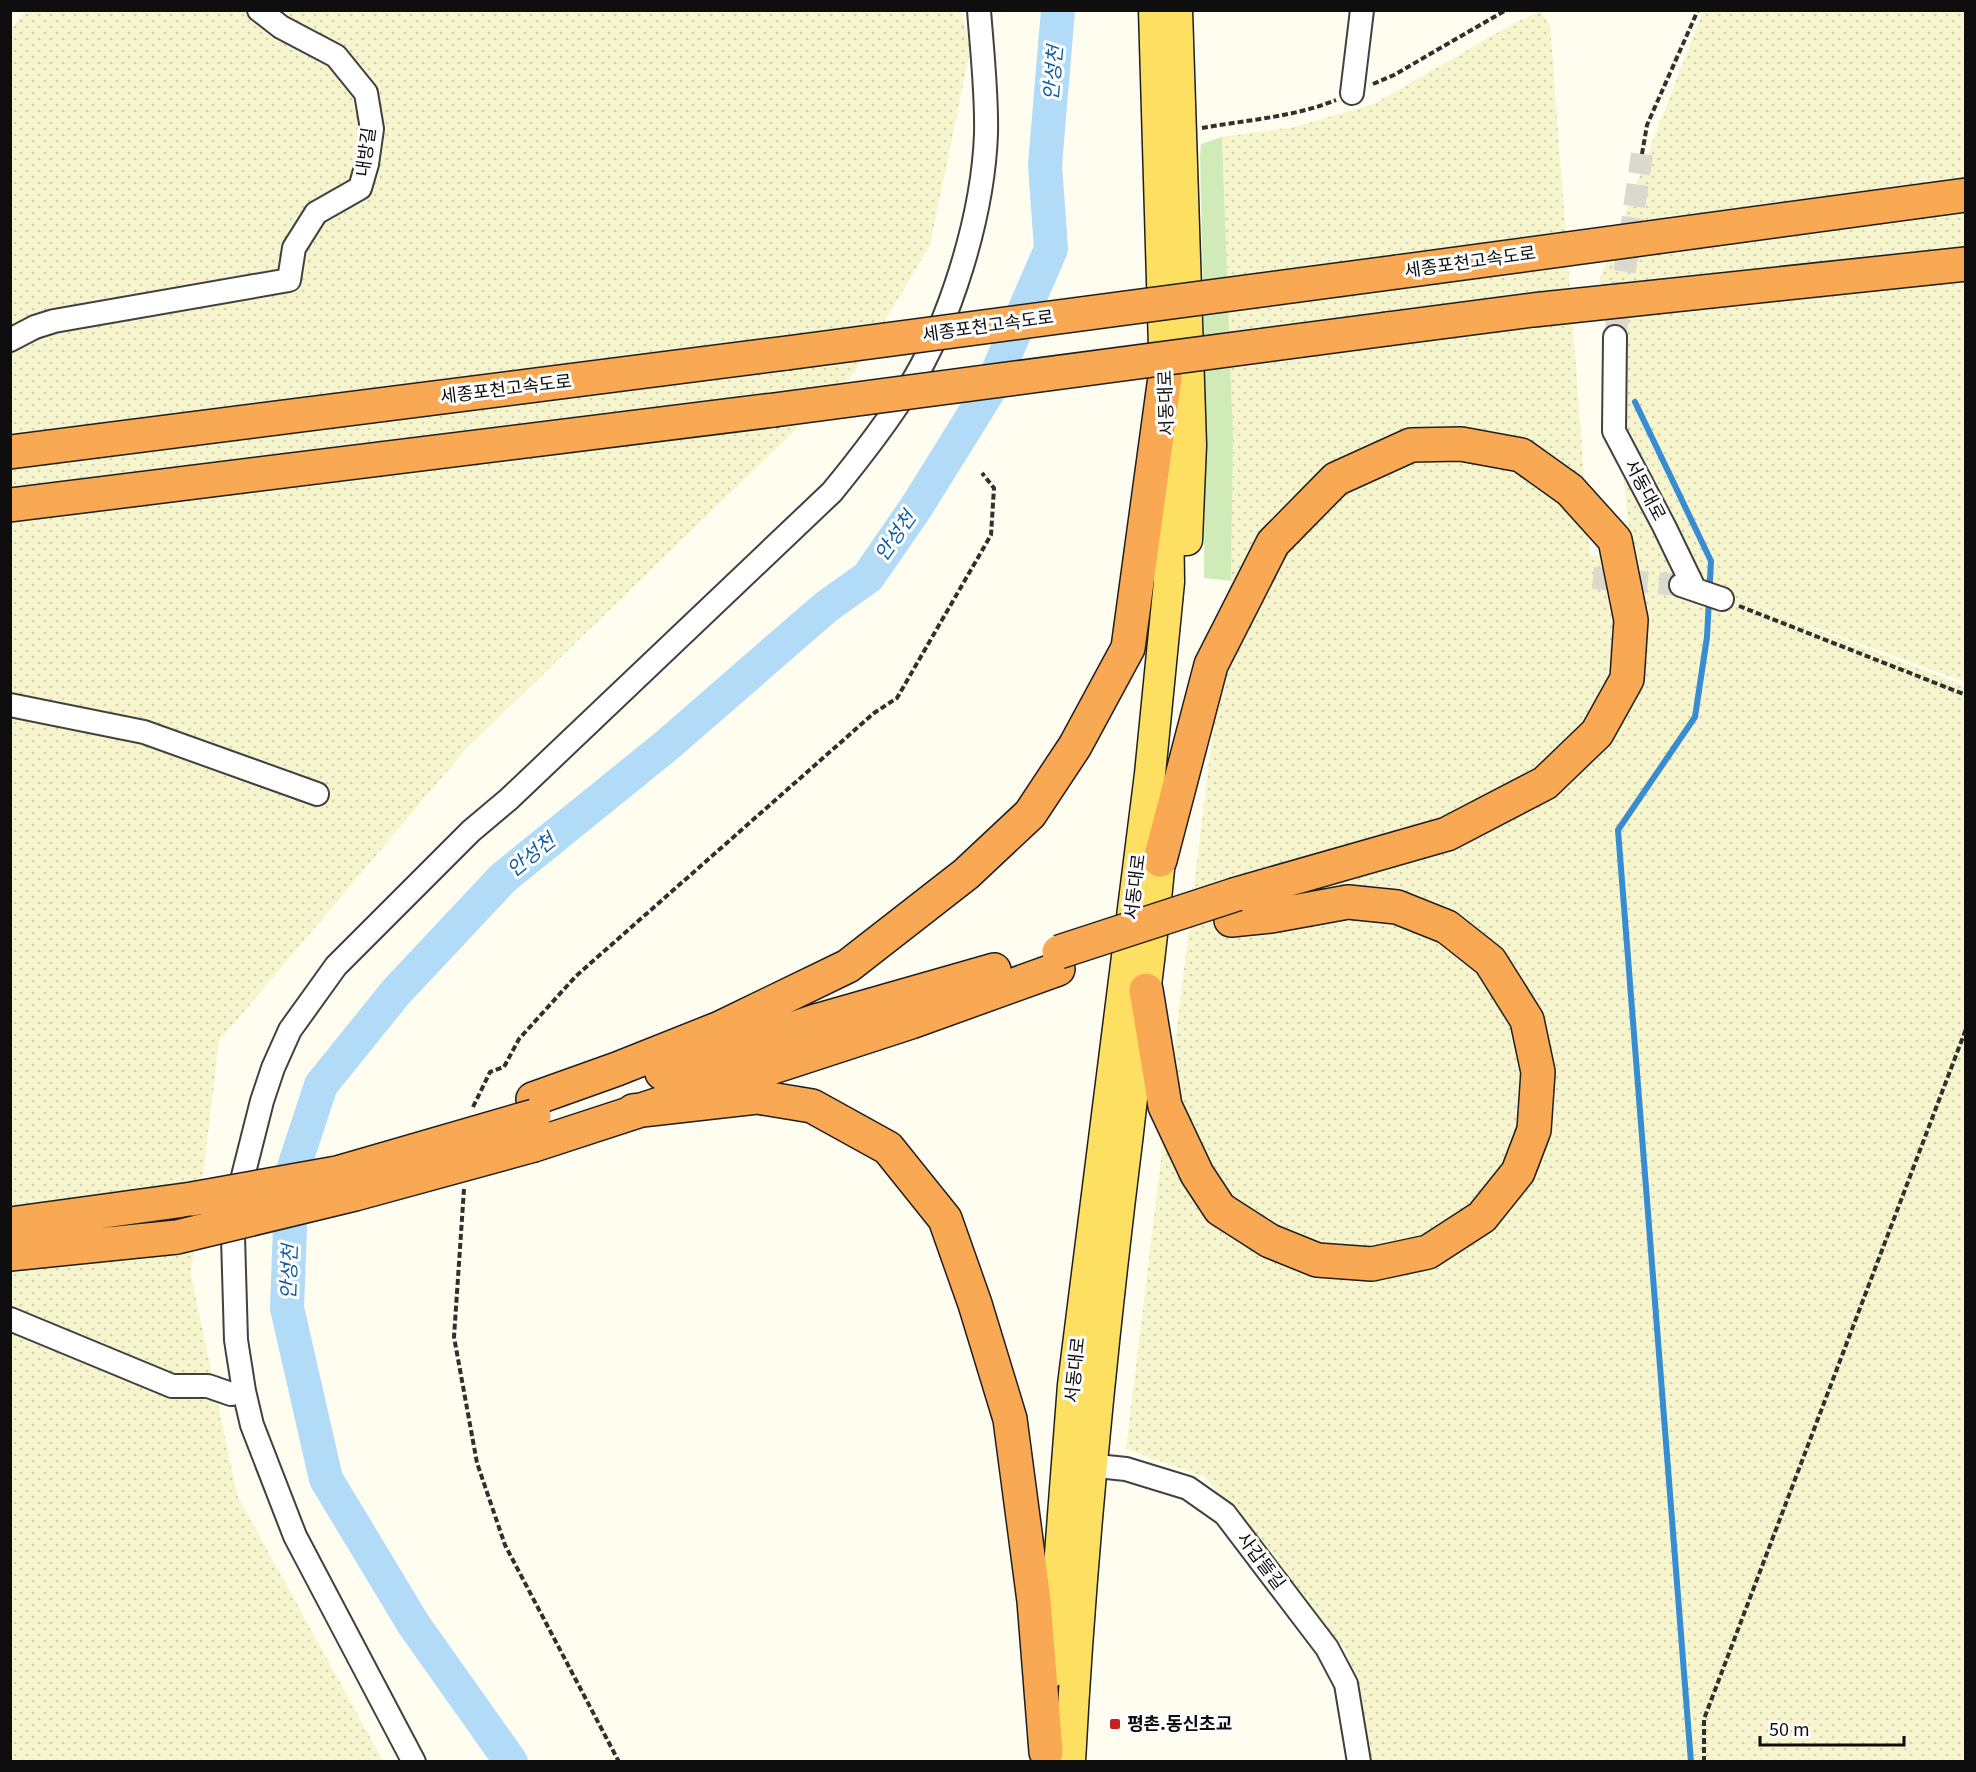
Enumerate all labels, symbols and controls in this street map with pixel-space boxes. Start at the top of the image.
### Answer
water label: 안성천 [1035,42,1069,102]
street label: 내방길 [348,125,380,178]
street label: 세종포천고속도로 [1402,238,1537,282]
street label: 세종포천고속도로 [920,302,1055,346]
street label: 세종포천고속도로 [438,366,573,408]
street label: 서동대로 [1150,370,1178,437]
street label: 서동대로 [1620,454,1674,524]
water label: 안성천 [866,502,923,566]
water label: 안성천 [499,824,563,882]
street label: 서동대로 [1116,852,1150,921]
water label: 안성천 [272,1241,303,1300]
street label: 서동대로 [1057,1335,1089,1404]
street label: 사갑뜰길 [1232,1526,1293,1594]
place label: 평촌.동신초교 [1127,1709,1232,1735]
scale bar [1760,1709,1904,1747]
text: 50 m [1769,1715,1810,1741]
marker: 평촌.동신초교 [1108,1717,1122,1731]

